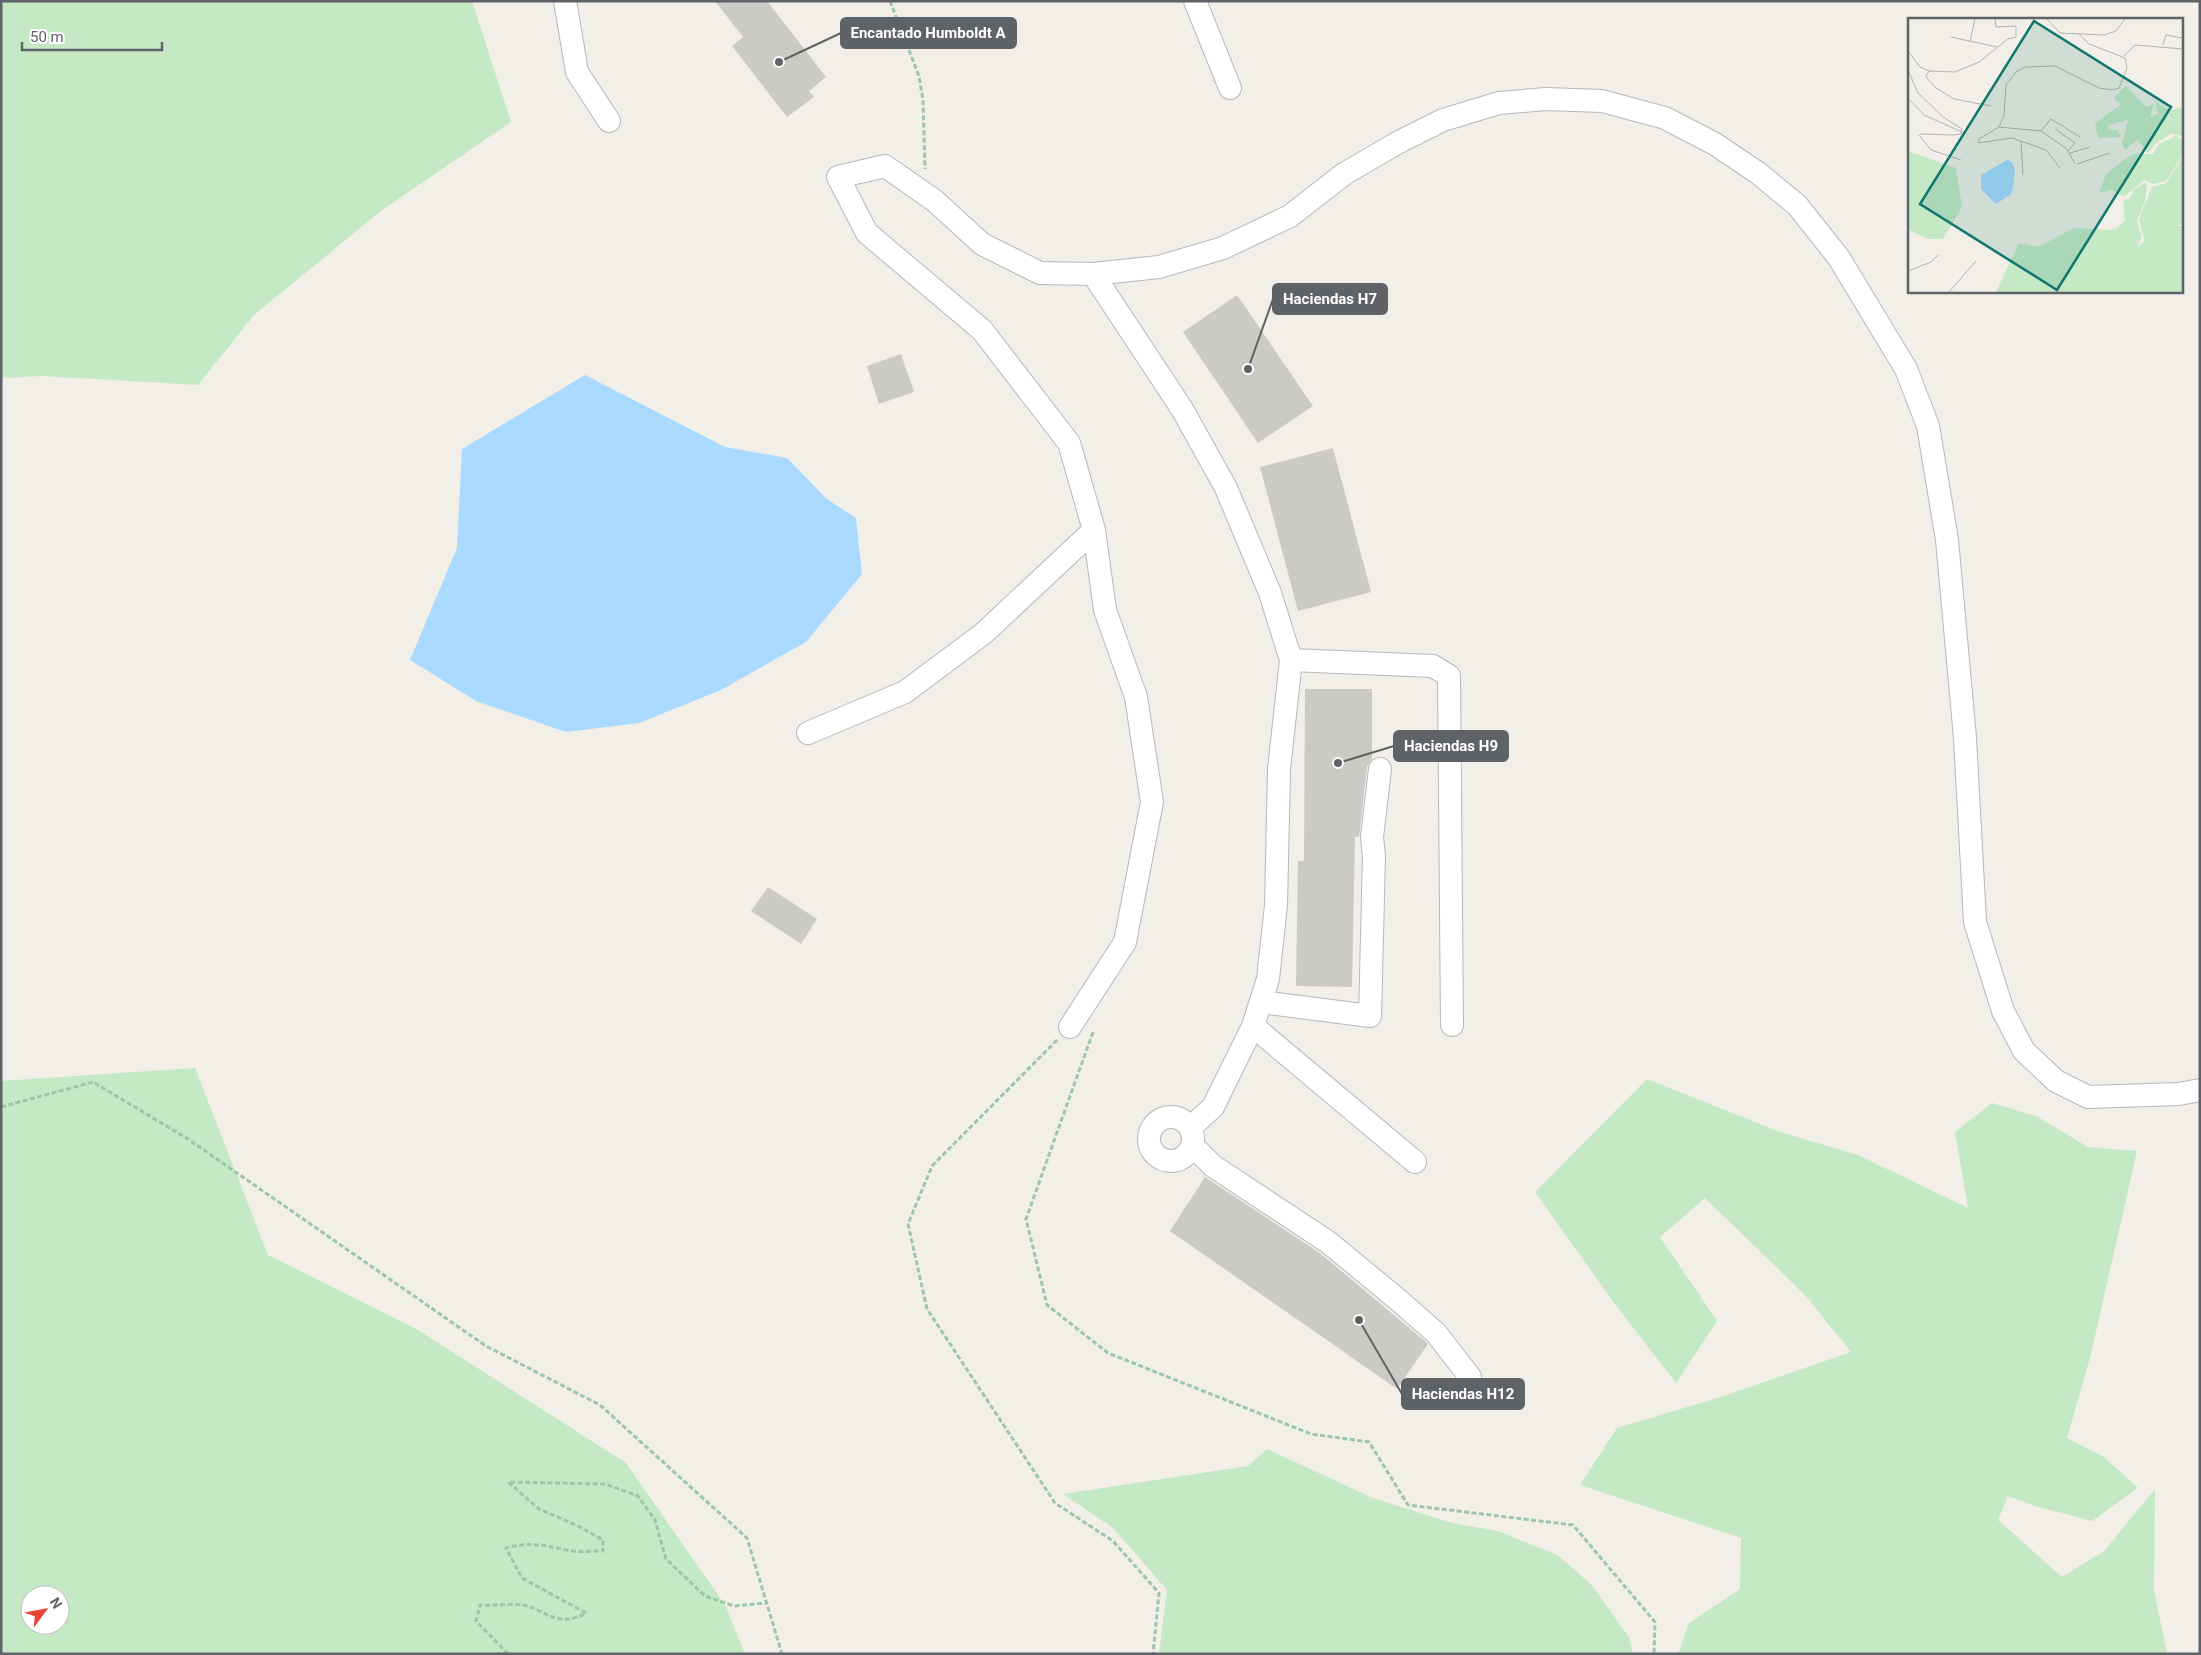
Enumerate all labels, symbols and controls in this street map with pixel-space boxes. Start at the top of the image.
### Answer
callout: Encantado Humboldt A [841,18,1016,48]
inset map [1908,18,2184,292]
scale bar [22,20,162,52]
text: Encantado Humboldt A [850,24,1006,42]
text: 50 m [30,28,64,46]
callout: Haciendas H7 [1273,284,1387,314]
text: Haciendas H7 [1283,290,1377,308]
callout: Haciendas H9 [1394,731,1508,761]
text: Haciendas H9 [1404,737,1498,755]
callout: Haciendas H12 [1402,1379,1524,1409]
text: Haciendas H12 [1412,1385,1515,1403]
north arrow [20,1585,70,1635]
text: N [47,1595,65,1612]

